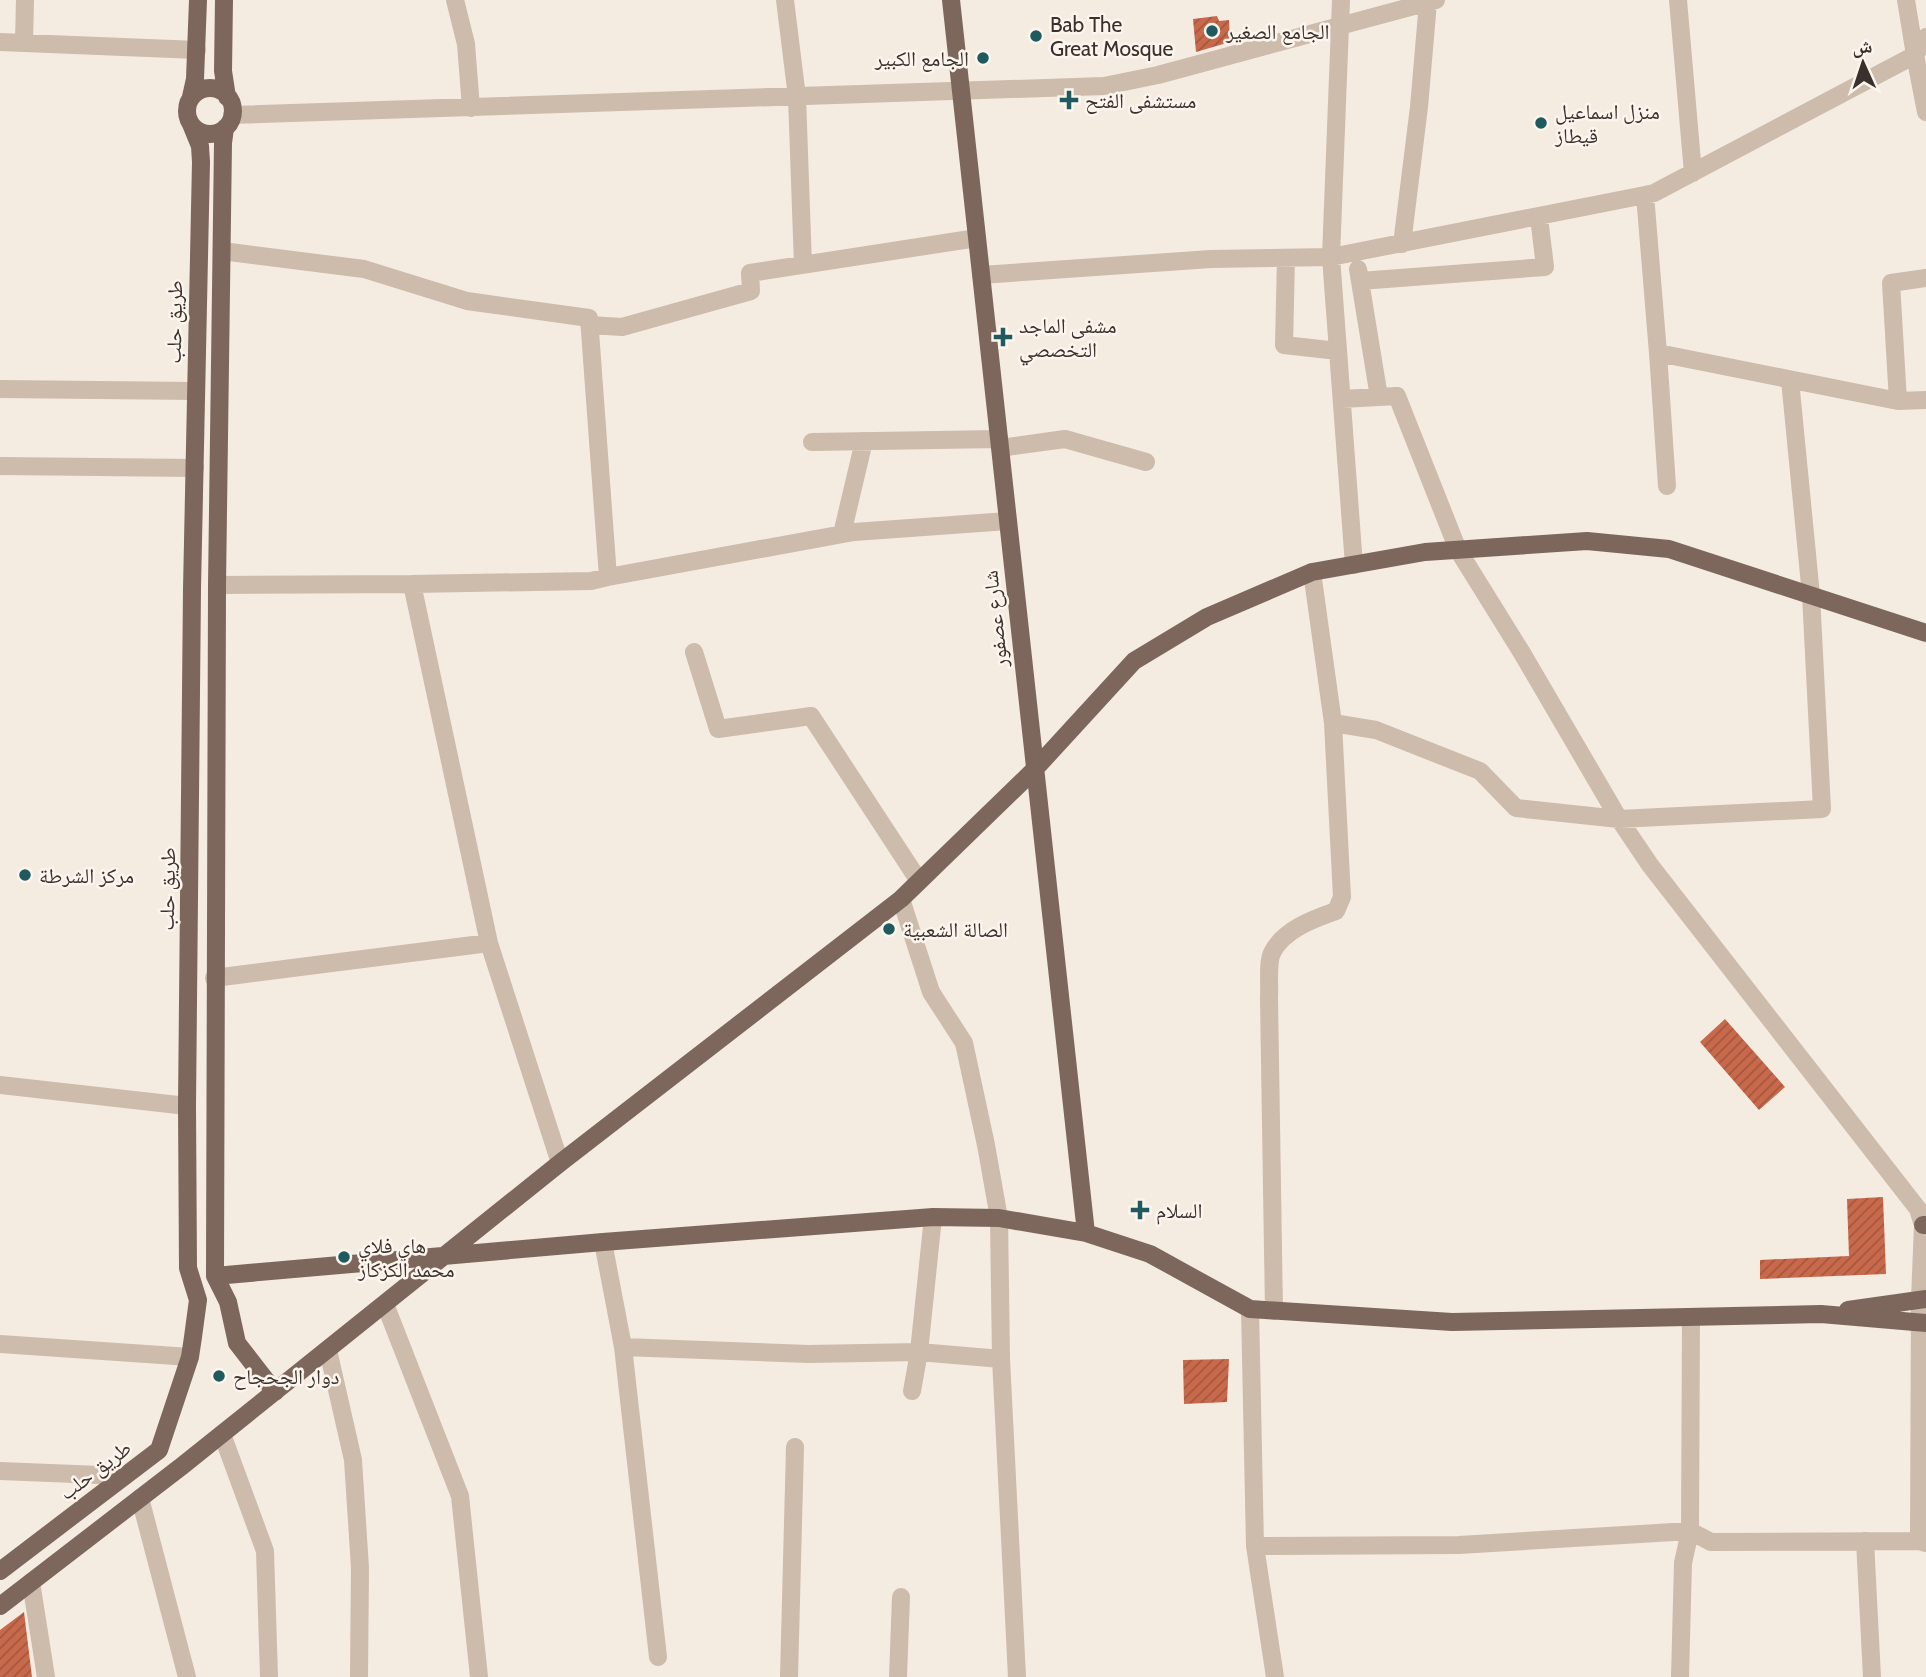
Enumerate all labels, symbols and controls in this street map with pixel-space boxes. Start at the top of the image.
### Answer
place label: Bab The Great Mosque [1050,12,1174,61]
place label: الجامع الصغير [1225,19,1330,45]
marker: الجامع الصغير [1204,23,1220,39]
marker: Bab The Great Mosque [1028,28,1044,44]
north arrow [1828,28,1898,98]
text: ش [1851,35,1873,59]
place label: الجامع الكبير [874,46,969,72]
marker: الجامع الكبير [975,50,991,66]
place label: مستشفى الفتح [1085,88,1196,114]
marker: مستشفى الفتح [1059,90,1079,110]
place label: منزل اسماعيل قيطاز [1554,99,1660,148]
marker: منزل اسماعيل قيطاز [1533,115,1549,131]
street label: طريق حلب [161,280,188,364]
place label: مشفى الماجد التخصصي [1019,313,1117,366]
marker: مشفى الماجد التخصصي [993,327,1013,347]
street label: شارع عصفور [977,569,1014,670]
street label: طريق حلب [154,847,181,931]
place label: مركز الشرطة [39,863,134,888]
marker: مركز الشرطة [17,867,33,883]
place label: الصالة الشعبية [903,917,1008,942]
marker: الصالة الشعبية [881,921,897,937]
place label: السلام [1156,1198,1202,1225]
marker: السلام [1130,1200,1150,1220]
place label: هاي فلاي محمد الكزكاز [357,1233,455,1282]
marker: هاي فلاي محمد الكزكاز [336,1249,352,1265]
place label: دوار الجحجاح [233,1364,339,1390]
marker: دوار الجحجاح [211,1368,227,1384]
street label: طريق حلب [54,1435,136,1506]

